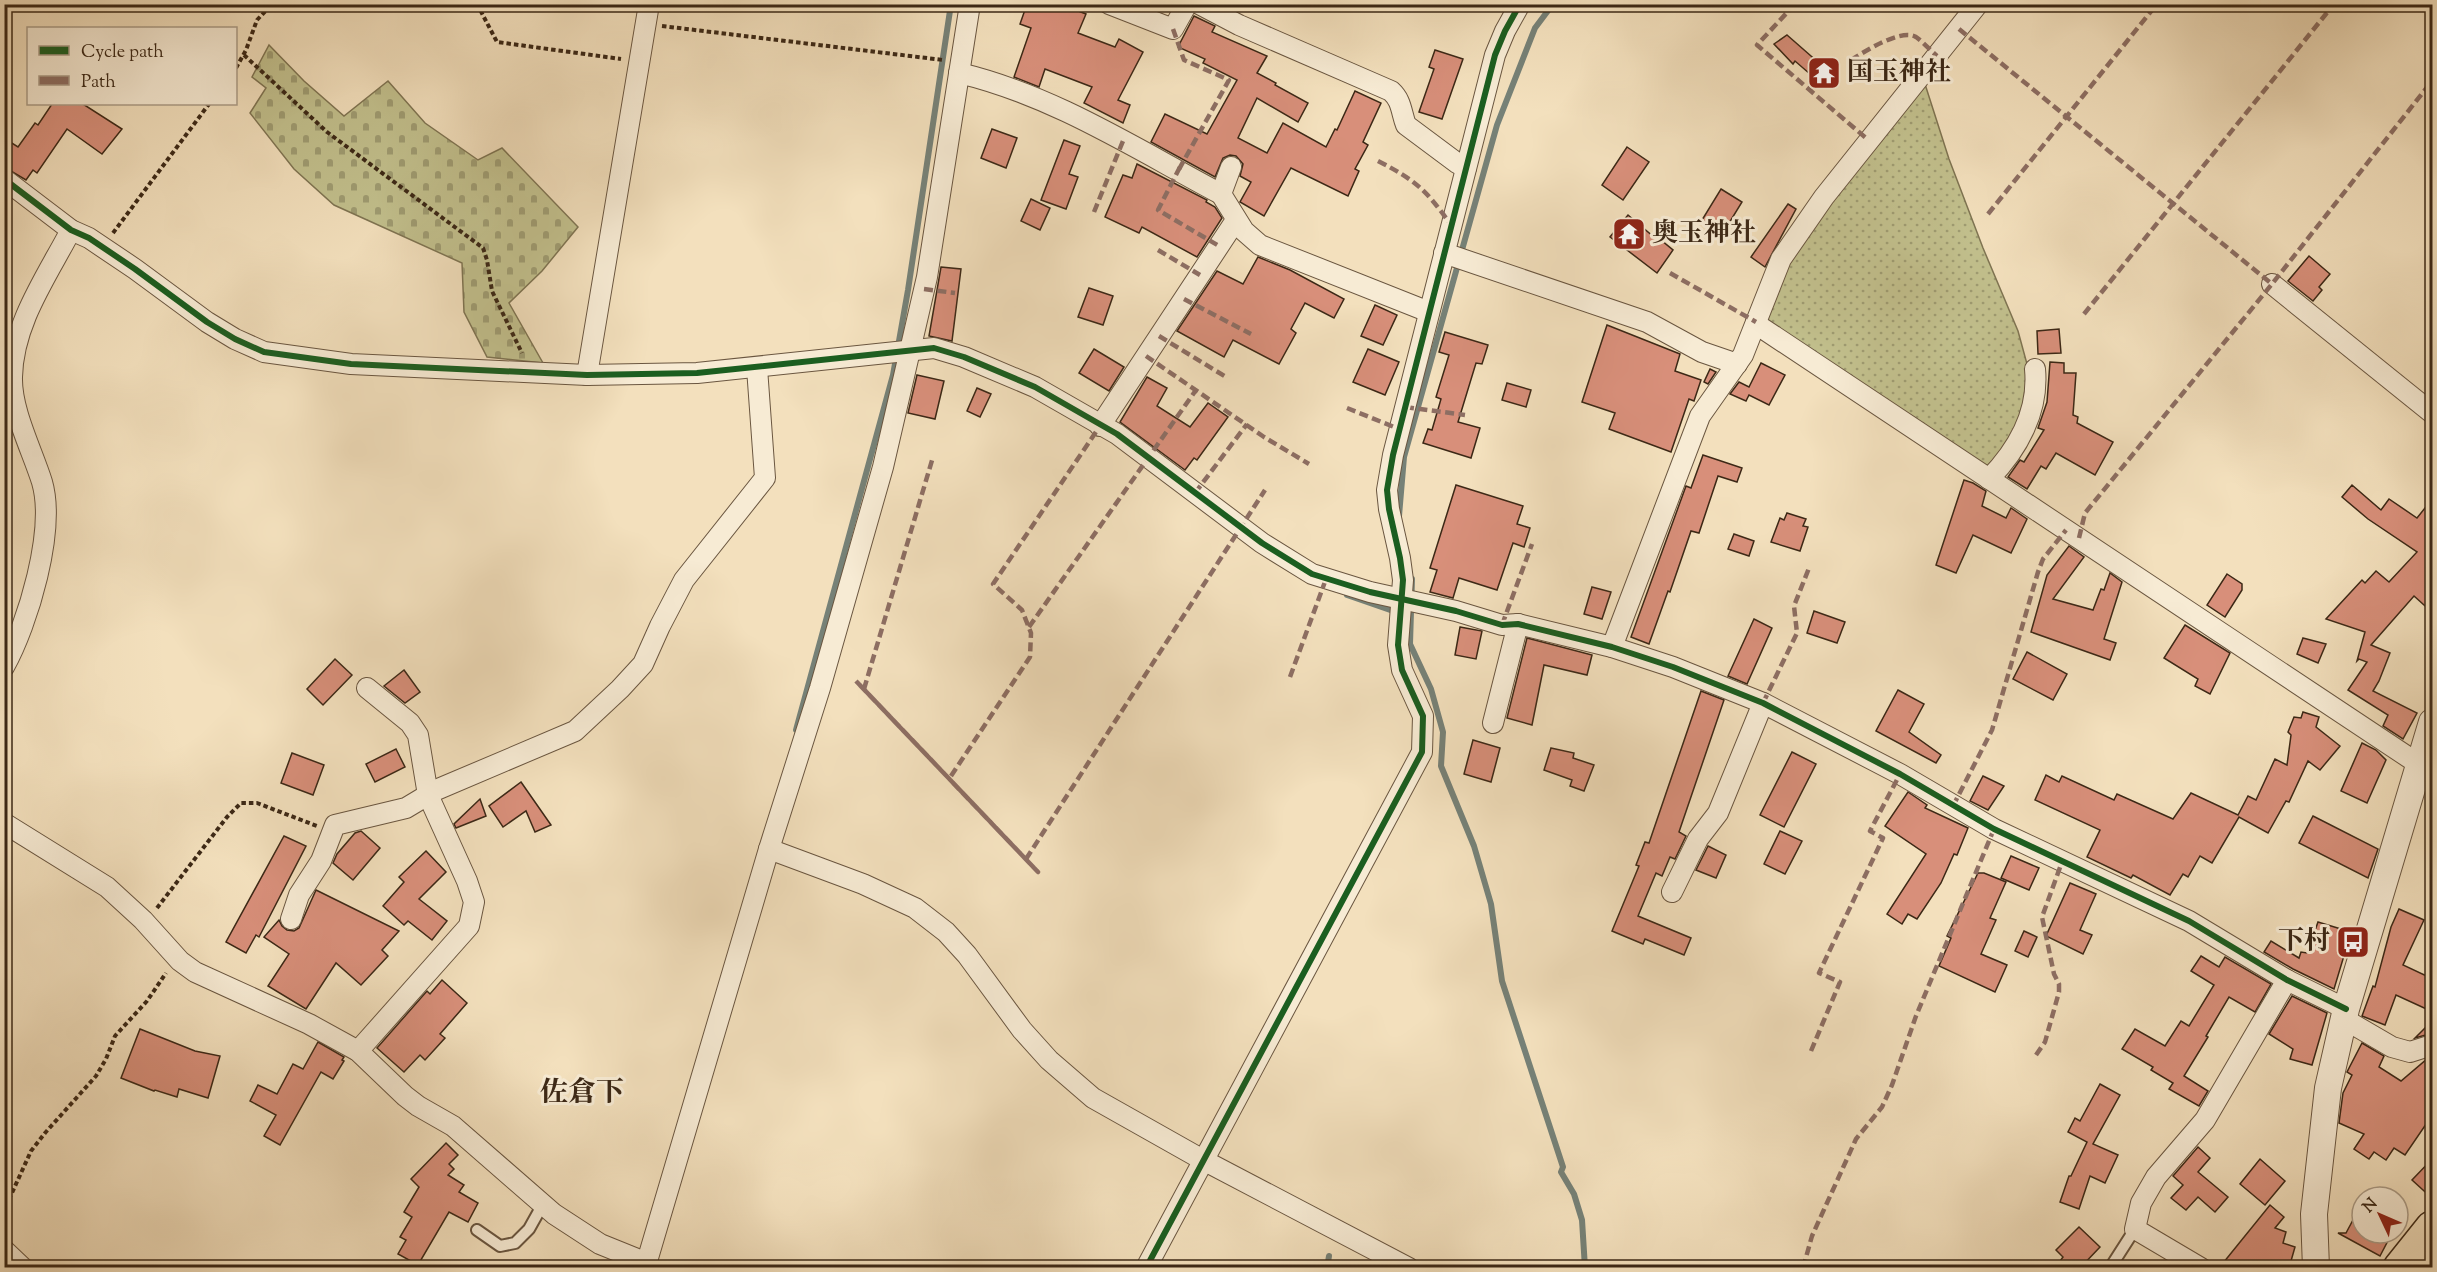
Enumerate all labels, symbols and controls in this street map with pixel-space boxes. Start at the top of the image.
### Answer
legend [27,27,237,105]
text: Cycle path [81,40,164,66]
temple icon: 国玉神社 [1806,55,1842,91]
place label: 国玉神社 [1847,55,1951,92]
text: Path [81,70,116,96]
temple icon: 奥玉神社 [1611,216,1647,252]
place label: 奥玉神社 [1652,216,1756,253]
place label: 下村 [2278,924,2330,961]
bus stop icon: 下村 [2335,924,2371,960]
district label: 佐倉下 [540,1074,624,1114]
north arrow [2350,1185,2410,1245]
text: N [2358,1194,2384,1219]

